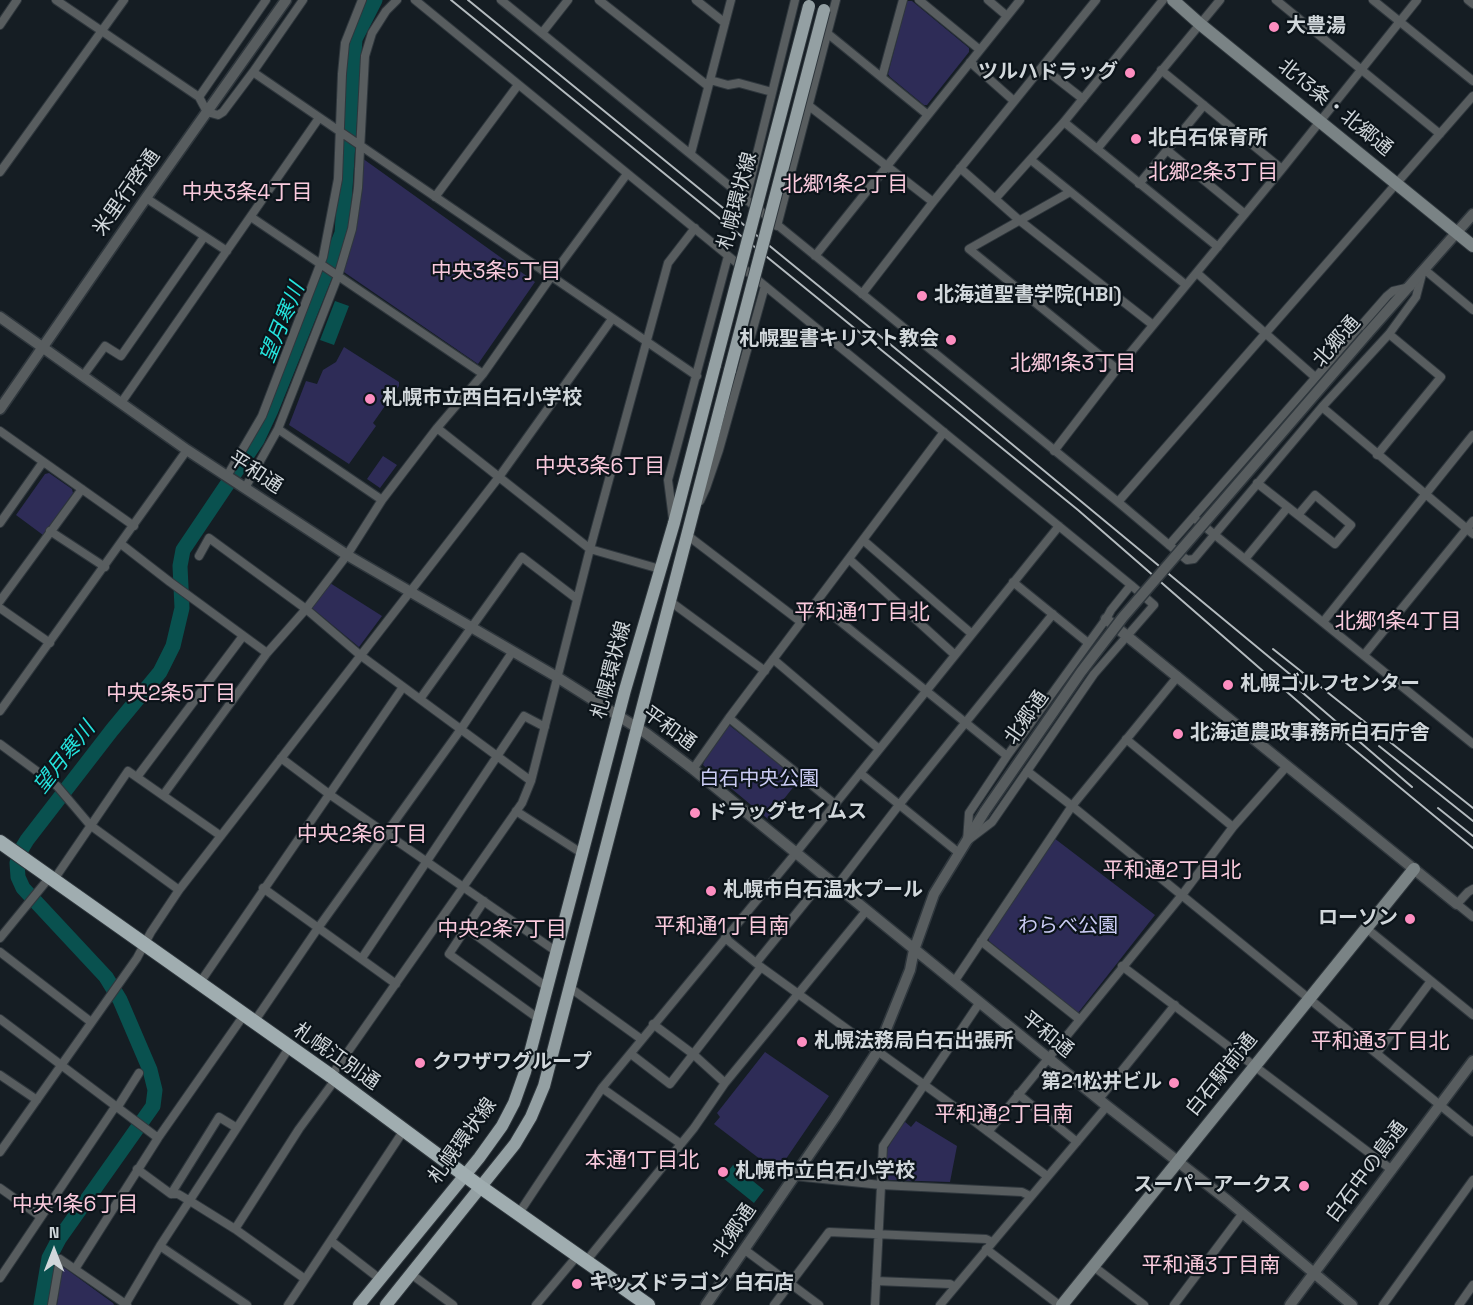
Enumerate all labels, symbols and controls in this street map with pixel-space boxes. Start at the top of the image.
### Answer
place label: 大豊湯 [1286,15,1346,39]
marker: 大豊湯 [1267,20,1281,34]
street label: 北13条・北郷通 [1273,54,1397,162]
place label: ツルハドラッグ [978,61,1118,85]
marker: ツルハドラッグ [1123,66,1137,80]
place label: 北白石保育所 [1148,127,1268,151]
marker: 北白石保育所 [1129,132,1143,146]
street label: 米里行啓通 [88,145,166,241]
street label: 札幌環状線 [713,150,763,252]
district label: 北郷2条3丁目 [1148,160,1278,186]
district label: 北郷1条2丁目 [782,172,908,198]
district label: 中央3条4丁目 [182,180,312,206]
district label: 中央3条5丁目 [431,259,561,285]
water label: 望月寒川 [256,279,310,367]
place label: 北海道聖書学院(HBI) [934,284,1121,308]
marker: 北海道聖書学院(HBI) [915,289,929,303]
street label: 北郷通 [1308,311,1366,373]
place label: 札幌聖書キリスト教会 [739,328,939,352]
marker: 札幌聖書キリスト教会 [944,333,958,347]
district label: 北郷1条3丁目 [1010,351,1136,377]
place label: 札幌市立西白石小学校 [382,387,582,411]
marker: 札幌市立西白石小学校 [363,392,377,406]
street label: 平和通 [223,447,287,499]
district label: 中央3条6丁目 [535,454,665,480]
district label: 平和通1丁目北 [795,600,929,626]
district label: 北郷1条4丁目 [1335,609,1461,635]
street label: 札幌環状線 [587,619,637,721]
place label: 札幌ゴルフセンター [1240,673,1420,697]
marker: 札幌ゴルフセンター [1221,678,1235,692]
district label: 中央2条5丁目 [106,681,236,707]
street label: 北郷通 [1000,687,1054,749]
street label: 平和通 [638,702,700,756]
water label: 望月寒川 [29,717,101,799]
place label: 北海道農政事務所白石庁舎 [1190,722,1430,746]
marker: 北海道農政事務所白石庁舎 [1171,727,1185,741]
park label: 白石中央公園 [699,768,819,792]
place label: ドラッグセイムス [707,801,867,825]
marker: ドラッグセイムス [688,806,702,820]
district label: 中央2条6丁目 [297,822,427,848]
district label: 平和通2丁目北 [1103,858,1241,884]
place label: 札幌市白石温水プール [723,879,923,903]
marker: 札幌市白石温水プール [704,884,718,898]
place label: ローソン [1318,907,1398,931]
marker: ローソン [1403,912,1417,926]
district label: 平和通1丁目南 [655,914,789,940]
park label: わらべ公園 [1018,915,1118,939]
district label: 中央2条7丁目 [437,917,567,943]
street label: 平和通 [1016,1007,1078,1063]
street label: 札幌江別通 [288,1018,384,1096]
street label: 白石駅前通 [1181,1029,1263,1121]
district label: 平和通3丁目北 [1311,1029,1449,1055]
place label: 札幌法務局白石出張所 [814,1030,1014,1054]
marker: 札幌法務局白石出張所 [795,1035,809,1049]
place label: クワザワグループ [432,1051,592,1075]
marker: クワザワグループ [413,1056,427,1070]
place label: 第21松井ビル [1041,1071,1162,1095]
marker: 第21松井ビル [1167,1076,1181,1090]
street label: 札幌環状線 [424,1093,502,1189]
district label: 平和通2丁目南 [935,1102,1073,1128]
street label: 白石中の島通 [1321,1117,1413,1227]
district label: 本通1丁目北 [585,1148,699,1174]
place label: 札幌市立白石小学校 [735,1160,915,1184]
marker: 札幌市立白石小学校 [716,1165,730,1179]
place label: スーパーアークス [1133,1174,1292,1198]
marker: スーパーアークス [1297,1179,1311,1193]
district label: 中央1条6丁目 [12,1192,138,1218]
street label: 北郷通 [708,1199,762,1263]
north arrow [24,1221,84,1281]
text: N [49,1222,59,1243]
district label: 平和通3丁目南 [1142,1253,1280,1279]
place label: キッズドラゴン 白石店 [589,1272,794,1296]
marker: キッズドラゴン 白石店 [570,1277,584,1291]

